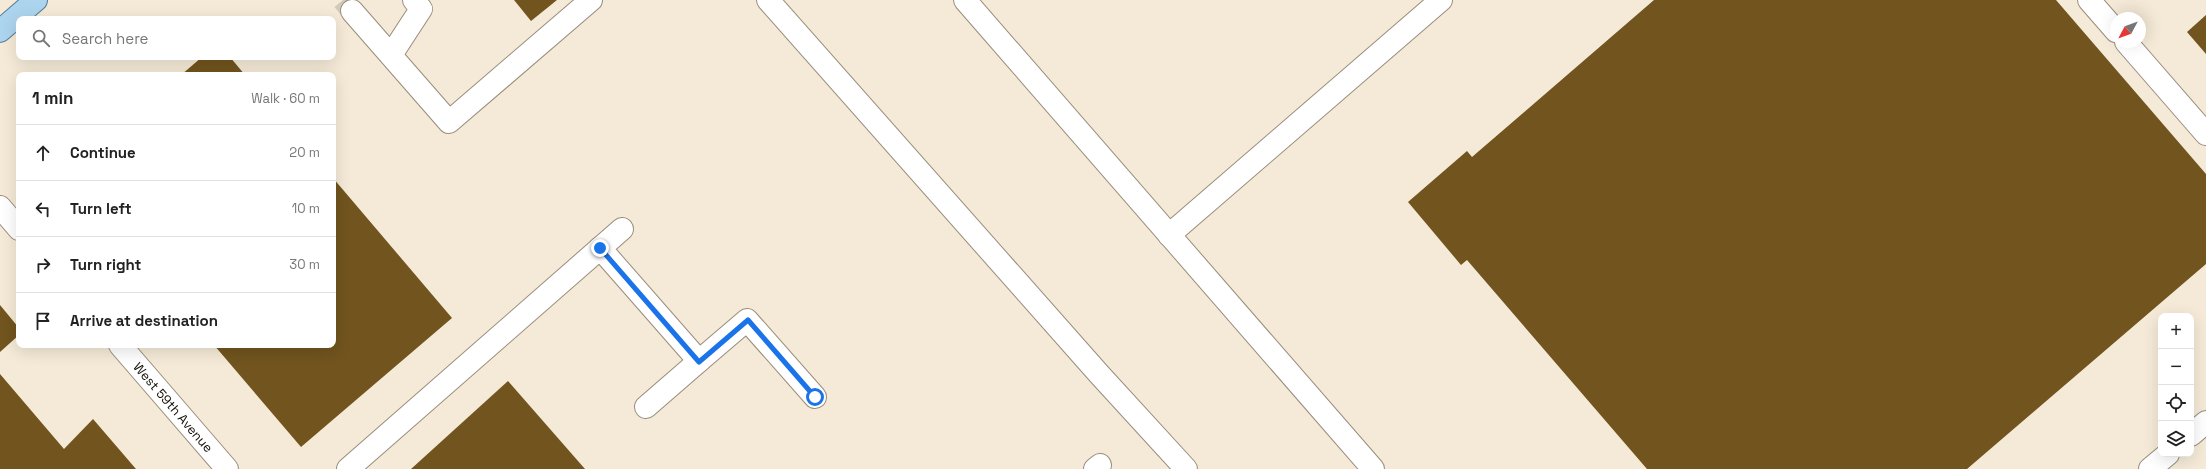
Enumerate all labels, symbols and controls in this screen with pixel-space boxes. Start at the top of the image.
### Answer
north arrow [2110,12,2146,48]
search box [16,16,336,60]
icon: search [30,27,52,49]
text: Search here [62,29,148,48]
text: 1 min [32,87,74,109]
text: Walk · 60 m [251,90,320,107]
icon: ahead [32,142,54,164]
text: Continue [70,143,136,162]
text: 20 m [289,144,320,161]
icon: left [32,198,54,220]
text: Turn left [70,199,132,218]
text: 10 m [292,200,320,217]
route end [591,239,609,257]
icon: right [32,254,54,276]
text: Turn right [70,255,141,274]
text: 30 m [289,256,320,273]
icon: arrive [32,310,54,332]
text: Arrive at destination [70,311,218,330]
map controls [2158,313,2194,457]
button: + [2158,313,2194,349]
button: − [2158,349,2194,385]
street label: West 59th Avenue [130,359,217,456]
button: locate [2158,385,2194,421]
route start [806,388,824,406]
button: layers [2158,421,2194,457]

